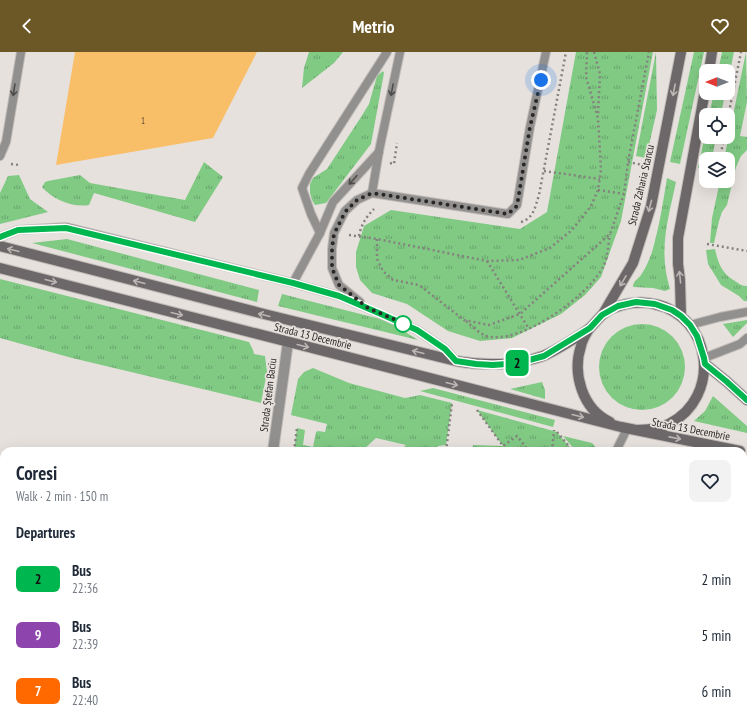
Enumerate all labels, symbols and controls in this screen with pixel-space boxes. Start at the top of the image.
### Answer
icon: back [16,15,38,37]
text: Metrio [352,15,395,38]
icon: heart [709,15,731,37]
north arrow [699,64,735,100]
map controls [699,64,735,188]
your location [531,70,551,90]
one-way arrow [388,83,396,96]
one-way arrow [669,83,677,96]
one-way arrow [10,84,18,97]
button: locate [699,108,735,144]
house number: 1 [141,115,145,126]
street label: Strada Zaharia Stancu [625,143,657,227]
button: layers [699,152,735,188]
one-way arrow [348,175,358,185]
one-way arrow [646,200,654,213]
one-way arrow [6,245,19,253]
one-way arrow [676,271,683,284]
one-way arrow [619,275,627,287]
one-way arrow [45,278,58,286]
one-way arrow [132,278,145,285]
one-way arrow [171,310,184,318]
one-way arrow [258,310,271,318]
unlabelled marker [394,315,412,333]
street label: Strada 13 Decembrie [273,320,354,352]
one-way arrow [296,343,309,350]
one-way arrow [412,347,425,355]
line badge: 2 [504,350,530,376]
text: 2 [514,354,520,372]
street label: Strada Ștefan Baciu [257,357,279,433]
one-way arrow [445,381,458,388]
one-way arrow [571,413,584,420]
street label: Strada 13 Decembrie [651,415,732,444]
one-way arrow [668,434,681,442]
button: heart [689,460,731,502]
text: Coresi [16,461,57,485]
text: Walk · 2 min · 150 m [16,488,108,505]
text: Departures [16,523,75,542]
text: Bus [72,561,91,580]
text: 2 [35,570,41,588]
text: 2 min [701,570,731,589]
text: 22:36 [72,580,98,597]
text: Bus [72,617,91,636]
text: 9 [35,626,41,644]
text: 5 min [701,626,731,645]
text: 22:39 [72,636,98,653]
text: Bus [72,673,91,692]
text: 7 [35,682,41,700]
text: 6 min [701,682,731,701]
text: 22:40 [72,692,98,709]

